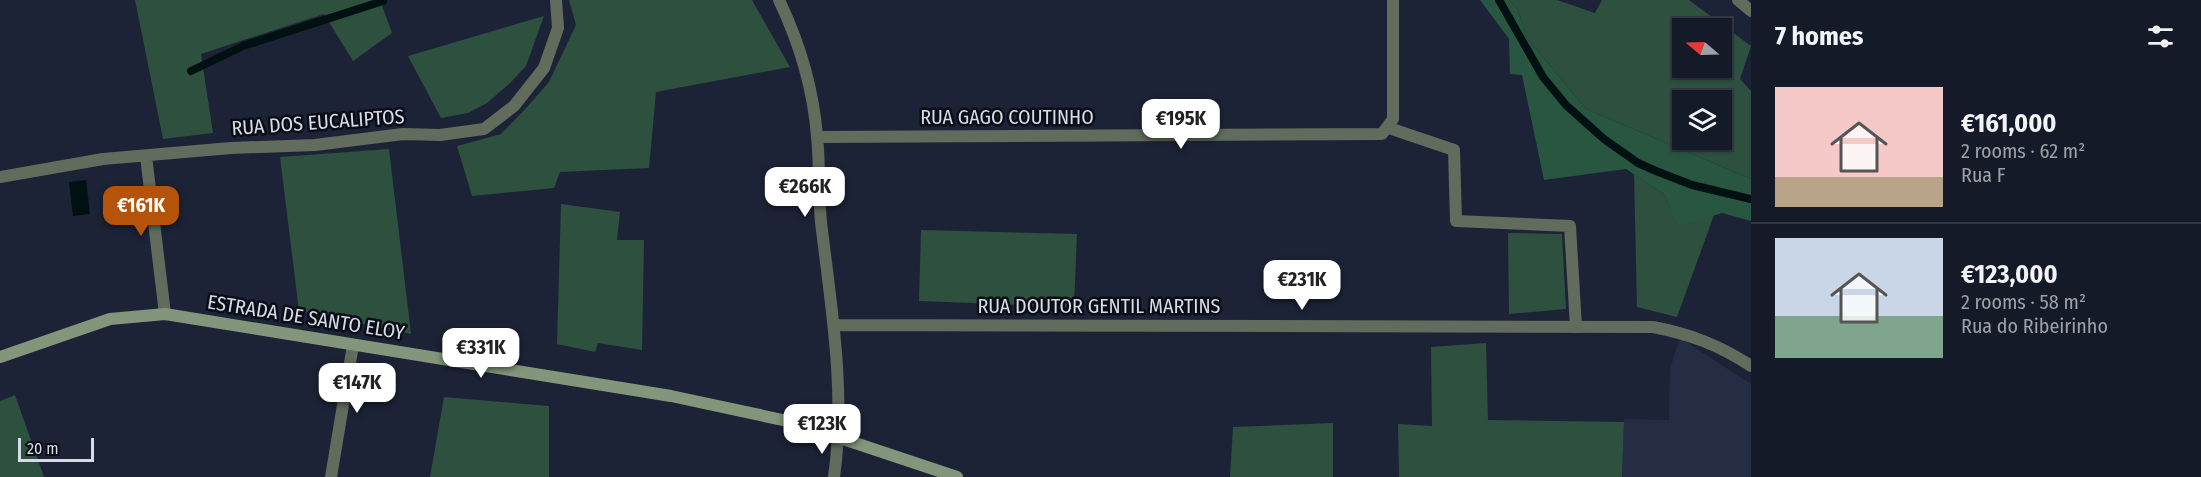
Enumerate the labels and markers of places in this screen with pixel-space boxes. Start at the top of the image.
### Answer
pin: €195K [1139,99,1223,150]
pin: €266K [763,167,847,218]
pin: €161K [99,186,183,237]
pin: €231K [1260,260,1344,311]
pin: €331K [439,328,523,379]
pin: €147K [315,363,399,414]
pin: €123K [780,404,864,455]

